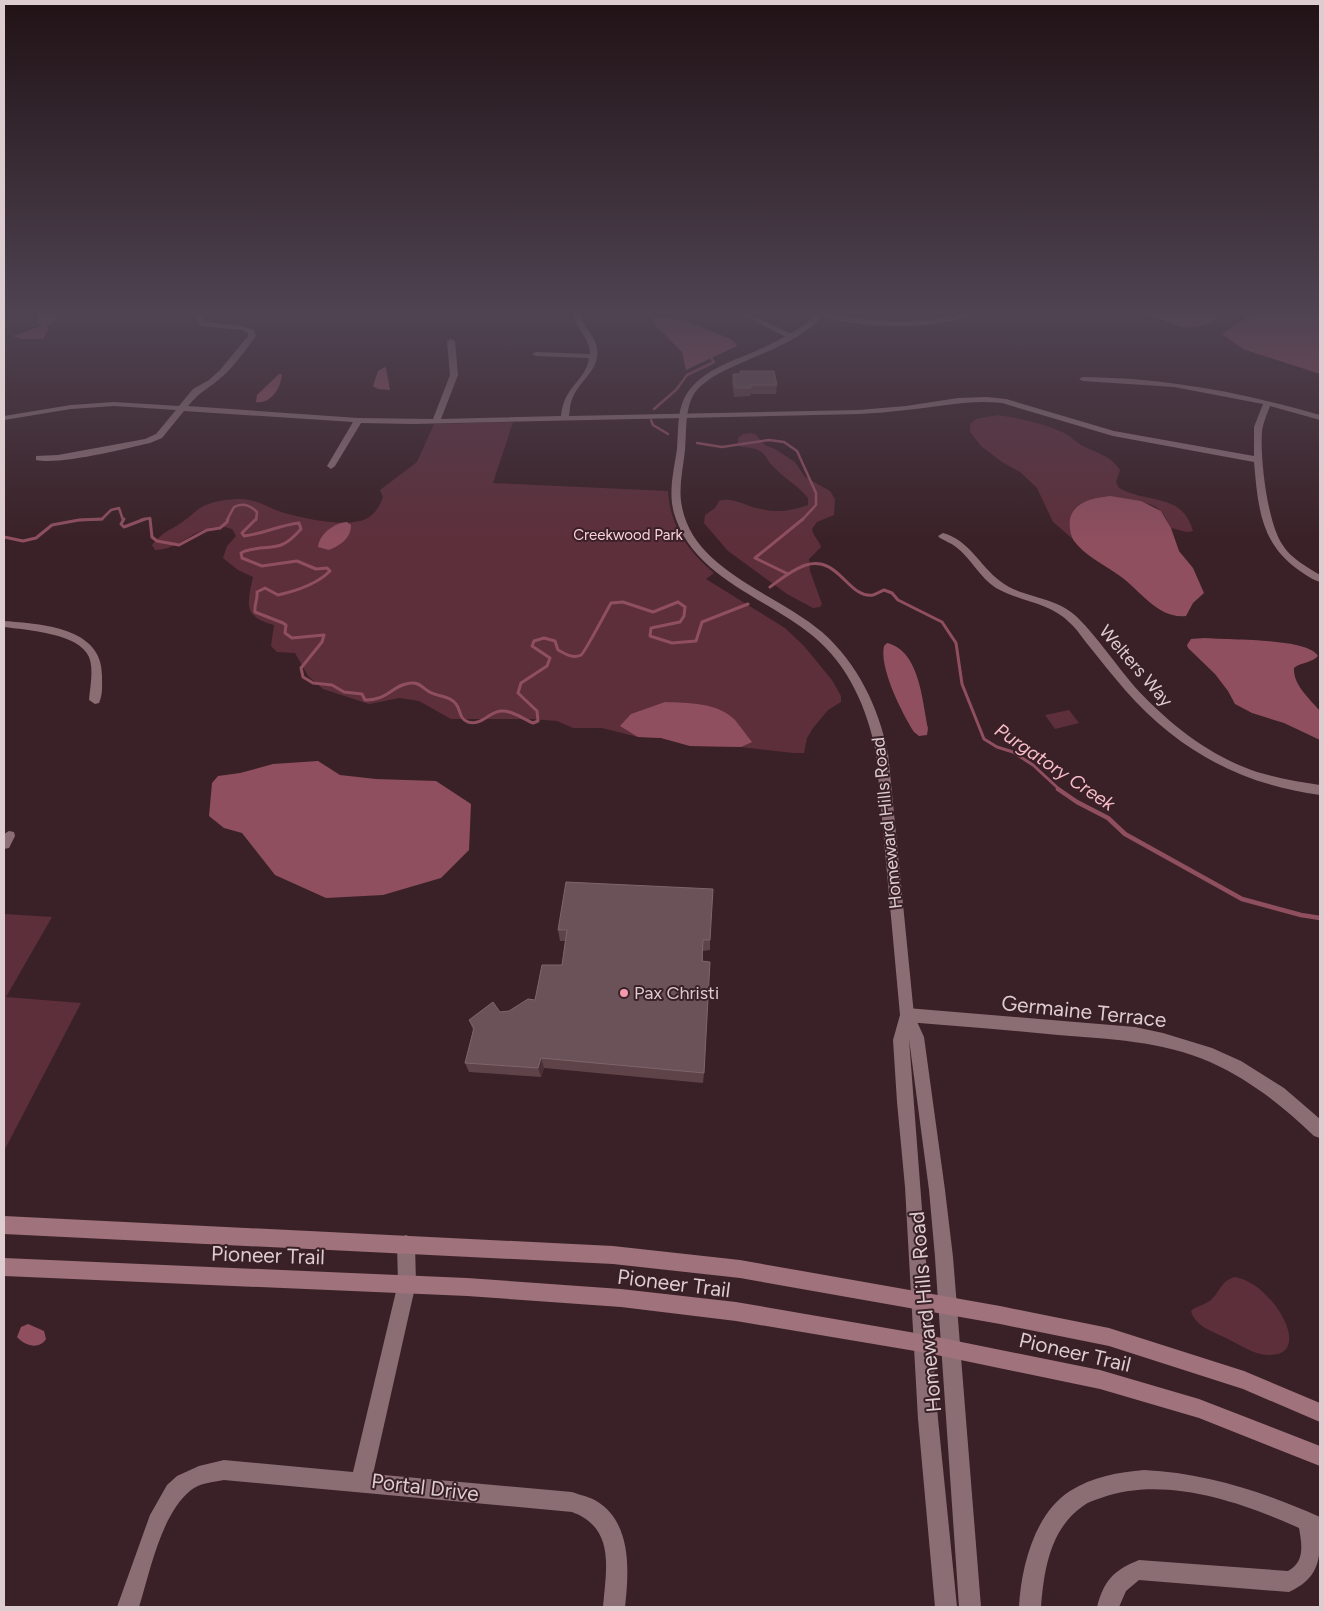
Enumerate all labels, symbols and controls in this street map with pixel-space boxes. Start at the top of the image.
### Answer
park label: Creekwood Park [573,526,683,544]
street label: Welters Way [1095,621,1178,712]
water label: Purgatory Creek [991,718,1120,816]
street label: Homeward Hills Road [867,736,907,910]
place label: Pax Christi [634,982,719,1004]
marker: Pax Christi [618,987,630,999]
street label: Germaine Terrace [1000,990,1168,1032]
street label: Homeward Hills Road [904,1210,946,1414]
street label: Pioneer Trail [211,1241,325,1269]
street label: Pioneer Trail [616,1264,732,1302]
street label: Pioneer Trail [1017,1327,1133,1377]
street label: Portal Drive [370,1468,480,1506]

